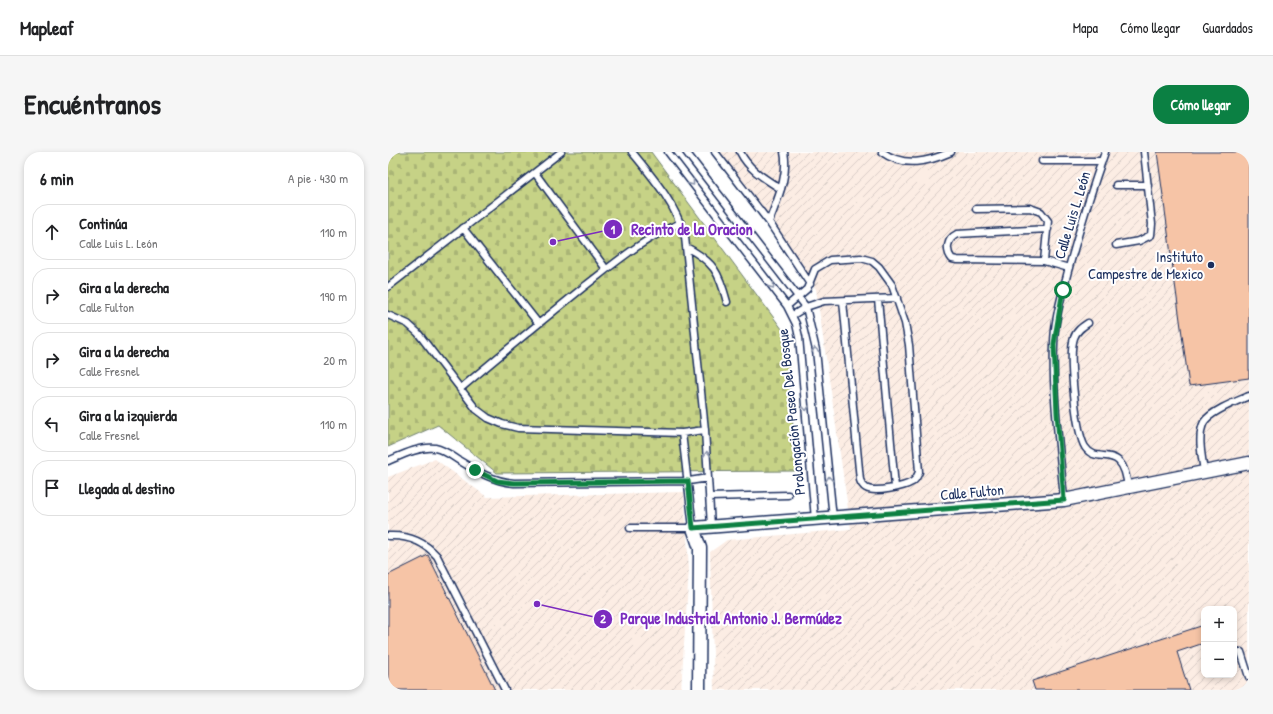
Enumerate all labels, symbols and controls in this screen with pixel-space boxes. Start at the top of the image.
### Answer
text: Mapleaf [20,15,74,41]
text: Mapa [1073,18,1098,37]
text: Cómo llegar [1120,18,1180,37]
text: Guardados [1202,18,1253,37]
text: Encuéntranos [24,85,161,123]
button: Cómo llegar [1153,85,1249,124]
text: 6 min [40,167,74,190]
street label: Calle Luis L. León [1049,168,1095,261]
text: A pie · 430 m [288,169,348,187]
one-way arrow [688,178,695,185]
text: Continúa [79,213,127,234]
callout: Recinto de la Oracion [603,215,761,243]
text: Recinto de la Oracion [631,218,753,240]
icon: ahead [41,221,63,243]
text: 1 [611,221,616,238]
text: 110 m [320,223,347,241]
text: Calle Luis L. León [79,234,158,252]
place label: Instituto Campestre de Mexico [1088,246,1203,284]
marker: Instituto Campestre de Mexico [1206,260,1216,270]
text: Gira a la derecha [79,277,169,298]
one-way arrow [767,281,774,288]
route start [1054,281,1072,299]
icon: right [41,285,63,307]
text: 190 m [320,287,347,305]
text: Calle Fulton [79,298,134,316]
street label: Prolongación Paseo Del Bosque [772,328,810,496]
text: Gira a la derecha [79,341,169,362]
one-way arrow [811,347,820,353]
icon: right [41,349,63,371]
text: 20 m [323,351,347,369]
text: Calle Fresnel [79,362,140,380]
text: Gira a la izquierda [79,405,177,426]
one-way arrow [801,405,810,411]
icon: left [41,413,63,435]
text: 110 m [320,415,347,433]
text: Calle Fresnel [79,426,140,444]
one-way arrow [702,451,711,457]
route end [466,461,484,479]
one-way arrow [825,476,834,483]
icon: arrive [41,477,63,499]
text: Llegada al destino [79,478,175,499]
street label: Calle Fulton [939,479,1005,505]
callout: Parque Industrial Antonio J. Bermúdez [593,605,850,633]
map controls [1201,606,1237,678]
button: + [1201,606,1237,642]
text: Parque Industrial Antonio J. Bermúdez [620,607,842,630]
text: 2 [600,610,606,627]
button: − [1201,642,1237,678]

